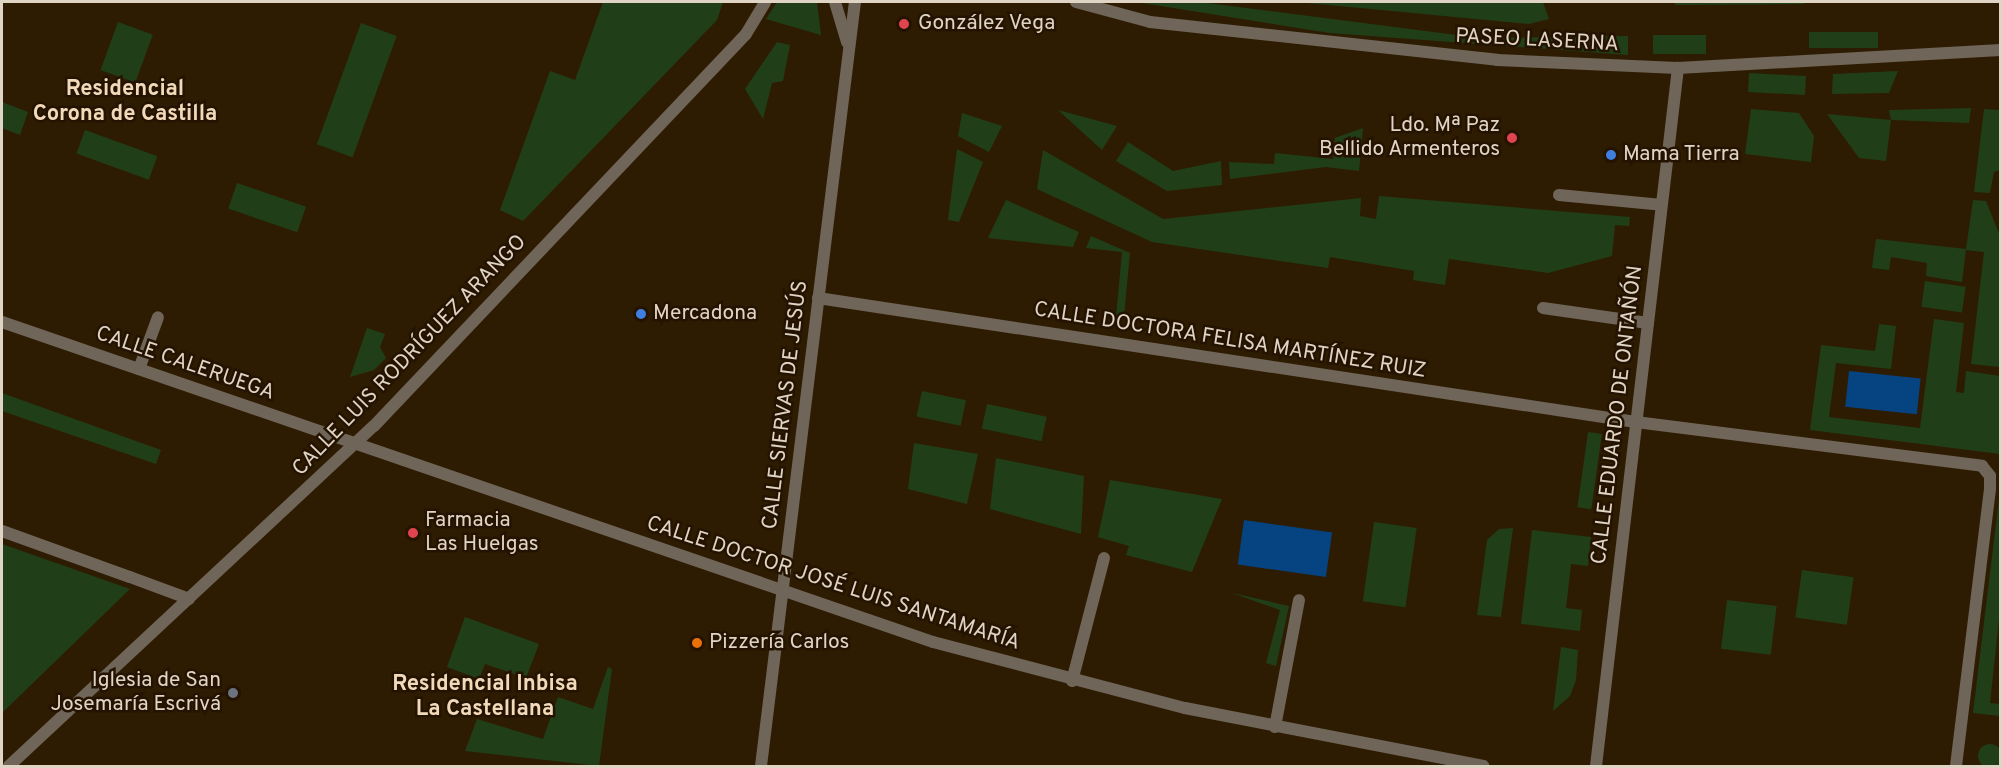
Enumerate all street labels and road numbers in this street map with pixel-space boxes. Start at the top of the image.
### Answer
street label: PASEO LASERNA [1455,24,1619,58]
street label: CALLE LUIS RODRÍGUEZ ARANGO [287,230,533,482]
street label: CALLE EDUARDO DE ONTAÑÓN [1587,264,1649,566]
street label: CALLE SIERVAS DE JESÚS [758,279,814,531]
street label: CALLE DOCTORA FELISA MARTÍNEZ RUIZ [1031,297,1429,385]
street label: CALLE CALERUEGA [92,322,278,406]
street label: CALLE DOCTOR JOSÉ LUIS SANTAMARÍA [643,512,1023,656]

